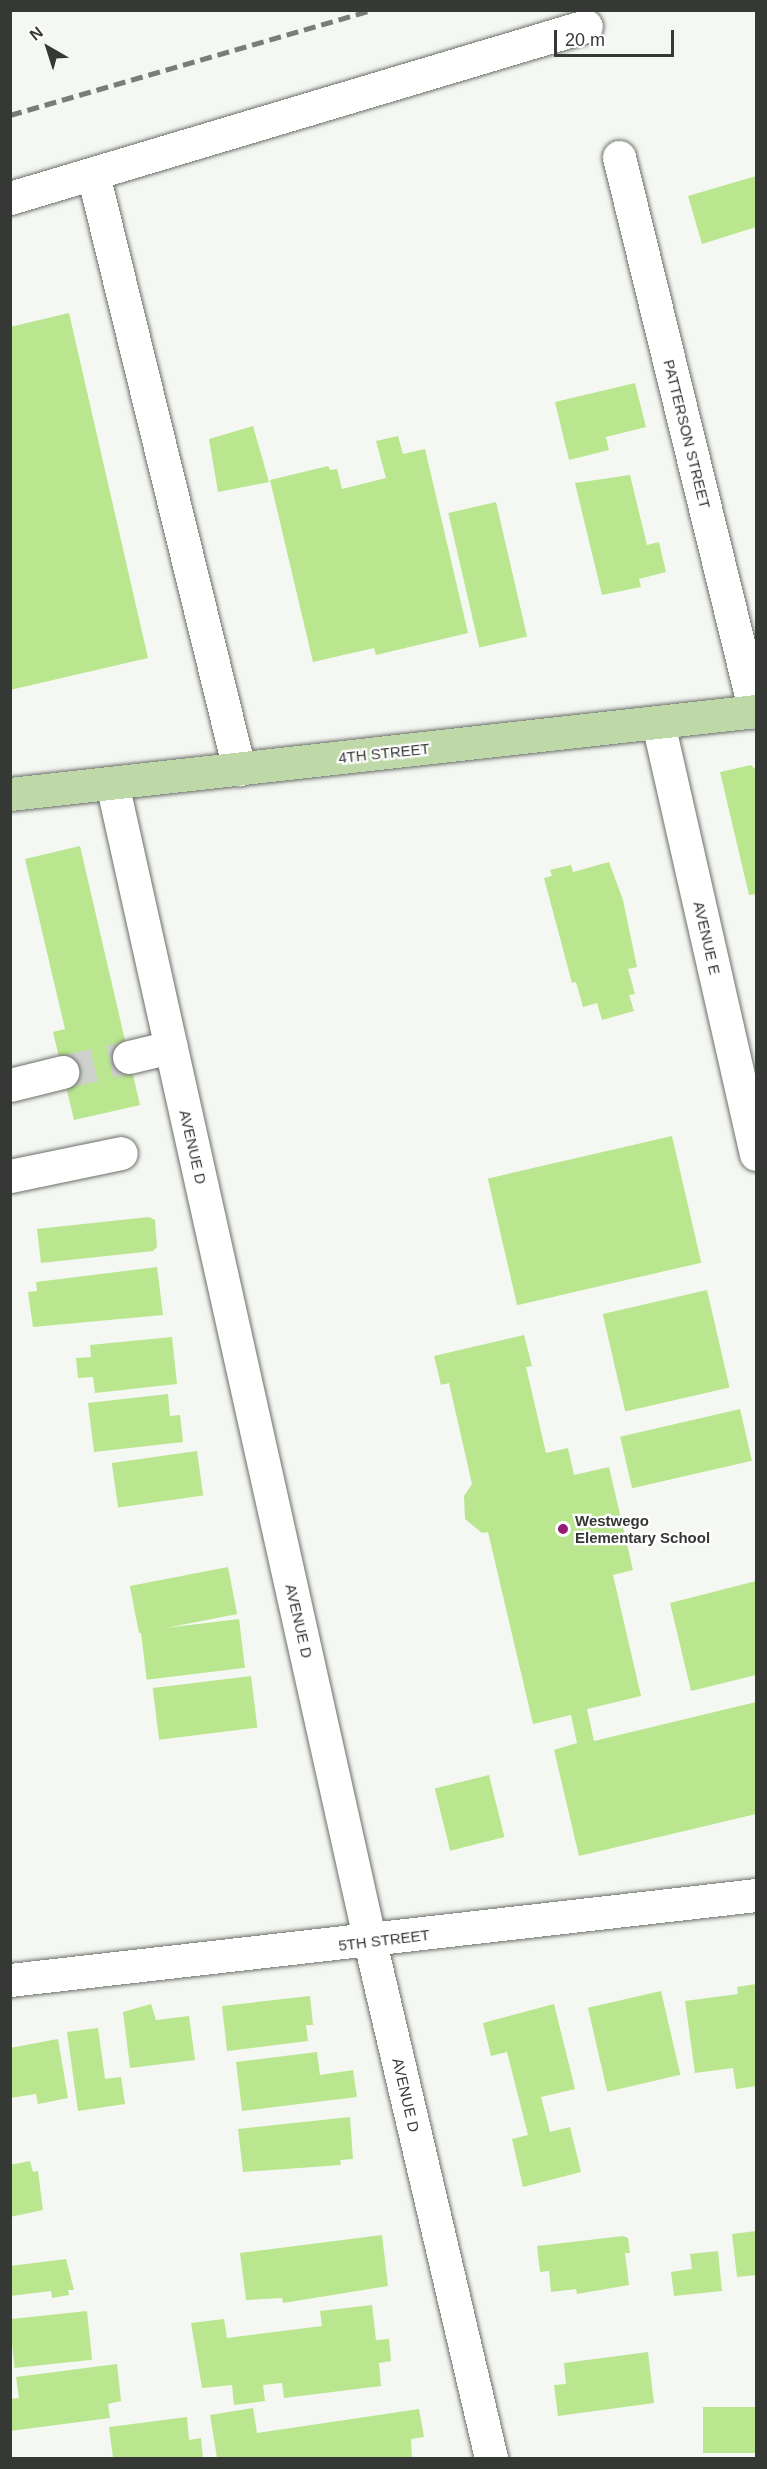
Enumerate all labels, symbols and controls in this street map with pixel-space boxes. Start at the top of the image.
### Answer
north arrow [18,18,78,78]
scale bar [557,18,677,56]
text: N [27,23,46,44]
text: 20 m [565,30,605,50]
street label: PATTERSON STREET [660,358,714,510]
street label: 4TH STREET [337,739,431,767]
street label: AVENUE E [690,900,724,976]
street label: AVENUE D [176,1108,210,1186]
place label: Westwego Elementary School [575,1511,710,1546]
marker: Westwego Elementary School [556,1522,570,1536]
street label: AVENUE D [282,1582,316,1660]
street label: 5TH STREET [337,1925,431,1955]
street label: AVENUE D [389,2056,423,2134]

